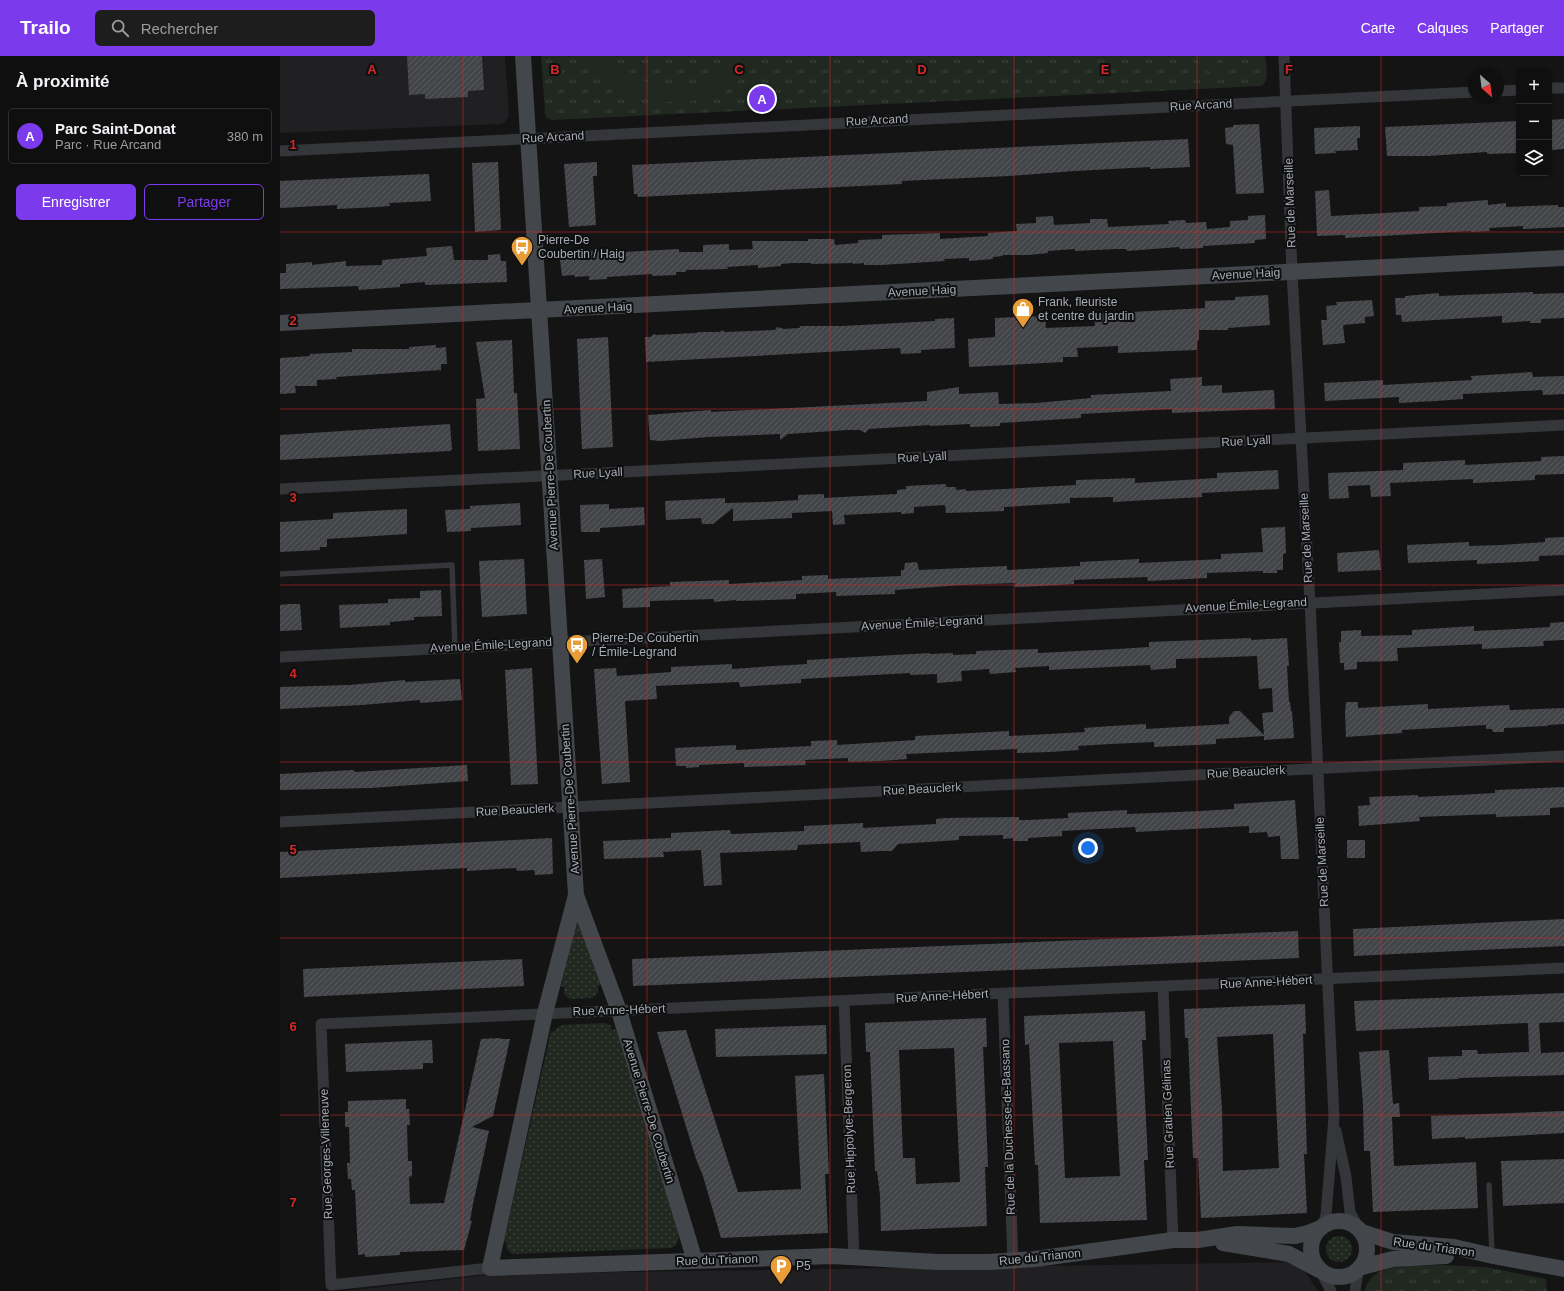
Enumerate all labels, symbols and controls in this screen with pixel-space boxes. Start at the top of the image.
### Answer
search box [95,10,375,46]
text: Trailo [20,17,71,38]
icon: search [109,17,131,39]
text: Rechercher [141,20,218,37]
text: Carte [1361,20,1395,36]
text: Calques [1417,20,1468,36]
text: Partager [1490,20,1544,36]
text: A [367,62,377,77]
text: B [550,62,560,77]
text: C [734,62,744,77]
text: D [917,62,927,77]
text: E [1101,62,1110,77]
text: F [1285,62,1293,77]
north arrow [1468,68,1504,104]
map controls [1516,68,1552,176]
button: + [1516,68,1552,104]
text: À proximité [16,72,110,91]
pin: A [749,84,775,114]
street label: Rue Arcand [1169,96,1233,114]
button: − [1516,104,1552,140]
street label: Rue Arcand [845,111,909,129]
text: Parc Saint-Donat [55,120,176,137]
street label: Rue Arcand [521,128,585,146]
text: A [25,129,35,144]
text: 380 m [227,129,263,144]
text: Parc · Rue Arcand [55,137,161,152]
text: 1 [289,137,297,152]
button: layers [1516,140,1552,176]
street label: Rue de Marseille [1281,157,1299,248]
button: Enregistrer [16,184,136,220]
button: Partager [144,184,264,220]
place label: Pierre-De Coubertin / Haig [538,233,625,261]
bus stop icon: Pierre-De Coubertin / Haig [509,234,535,267]
street label: Avenue Haig [1211,265,1281,283]
street label: Avenue Haig [887,282,957,300]
place label: Frank, fleuriste et centre du jardin [1038,295,1134,323]
shop icon: Frank, fleuriste et centre du jardin [1010,296,1036,329]
street label: Avenue Haig [563,299,633,317]
text: 2 [289,313,297,328]
street label: Avenue Pierre-De Coubertin [539,399,561,551]
street label: Rue Lyall [1221,433,1271,449]
street label: Rue Lyall [897,449,947,465]
street label: Rue Lyall [573,465,623,481]
text: 3 [289,490,297,505]
street label: Rue de Marseille [1297,492,1315,583]
street label: Avenue Émile-Legrand [1185,594,1307,615]
street label: Avenue Émile-Legrand [861,612,983,633]
place label: Pierre-De Coubertin / Émile-Legrand [592,631,699,659]
bus stop icon: Pierre-De Coubertin / Émile-Legrand [564,632,590,665]
street label: Avenue Émile-Legrand [430,634,552,655]
text: 4 [289,666,297,681]
street label: Avenue Pierre-De Coubertin [558,723,582,875]
street label: Rue Beauclerk [1206,763,1287,781]
street label: Rue Beauclerk [882,780,963,798]
street label: Rue Beauclerk [475,801,556,819]
street label: Rue de Marseille [1313,816,1331,907]
your location [1078,838,1098,858]
text: 5 [289,842,297,857]
street label: Rue Anne-Hébert [1219,973,1313,991]
street label: Rue Anne-Hébert [895,987,989,1005]
street label: Rue Anne-Hébert [572,1001,666,1019]
text: 6 [289,1019,297,1034]
street label: Avenue Pierre-De Coubertin [620,1037,678,1185]
street label: Rue de la Duchesse-de-Bassano [998,1038,1018,1215]
street label: Rue Gratien Gélinas [1159,1059,1177,1169]
street label: Rue Hippolyte-Bergeron [840,1064,858,1194]
street label: Rue Georges-Villeneuve [317,1088,335,1219]
text: 7 [289,1195,297,1210]
street label: Rue du Trianon [1392,1234,1476,1260]
street label: Rue du Trianon [998,1246,1082,1268]
street label: Rue du Trianon [676,1252,758,1268]
parking icon: P5 [768,1253,794,1286]
place label: P5 [796,1259,811,1273]

